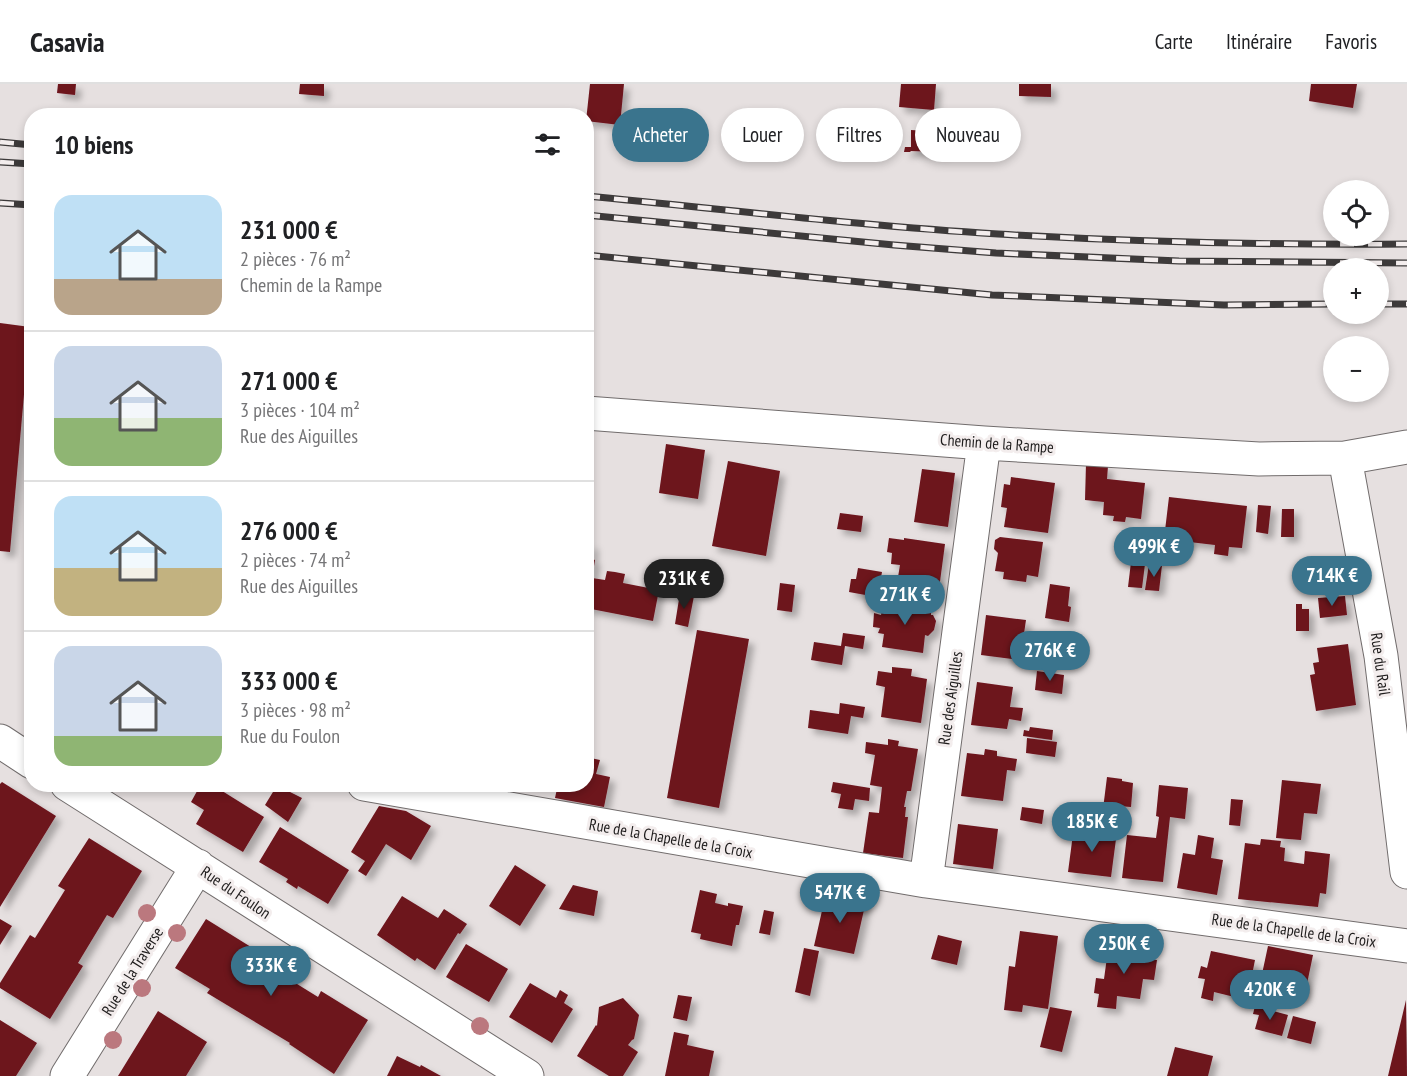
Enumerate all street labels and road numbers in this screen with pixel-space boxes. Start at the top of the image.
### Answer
street label: Chemin de la Rampe [940,429,1054,457]
street label: Rue du Rail [1367,631,1395,697]
street label: Rue des Aiguilles [934,650,966,746]
street label: Rue de la Chapelle de la Croix [588,814,755,862]
street label: Rue du Foulon [197,861,275,923]
street label: Rue de la Chapelle de la Croix [1211,909,1378,951]
street label: Rue de la Traverse [97,923,167,1019]

